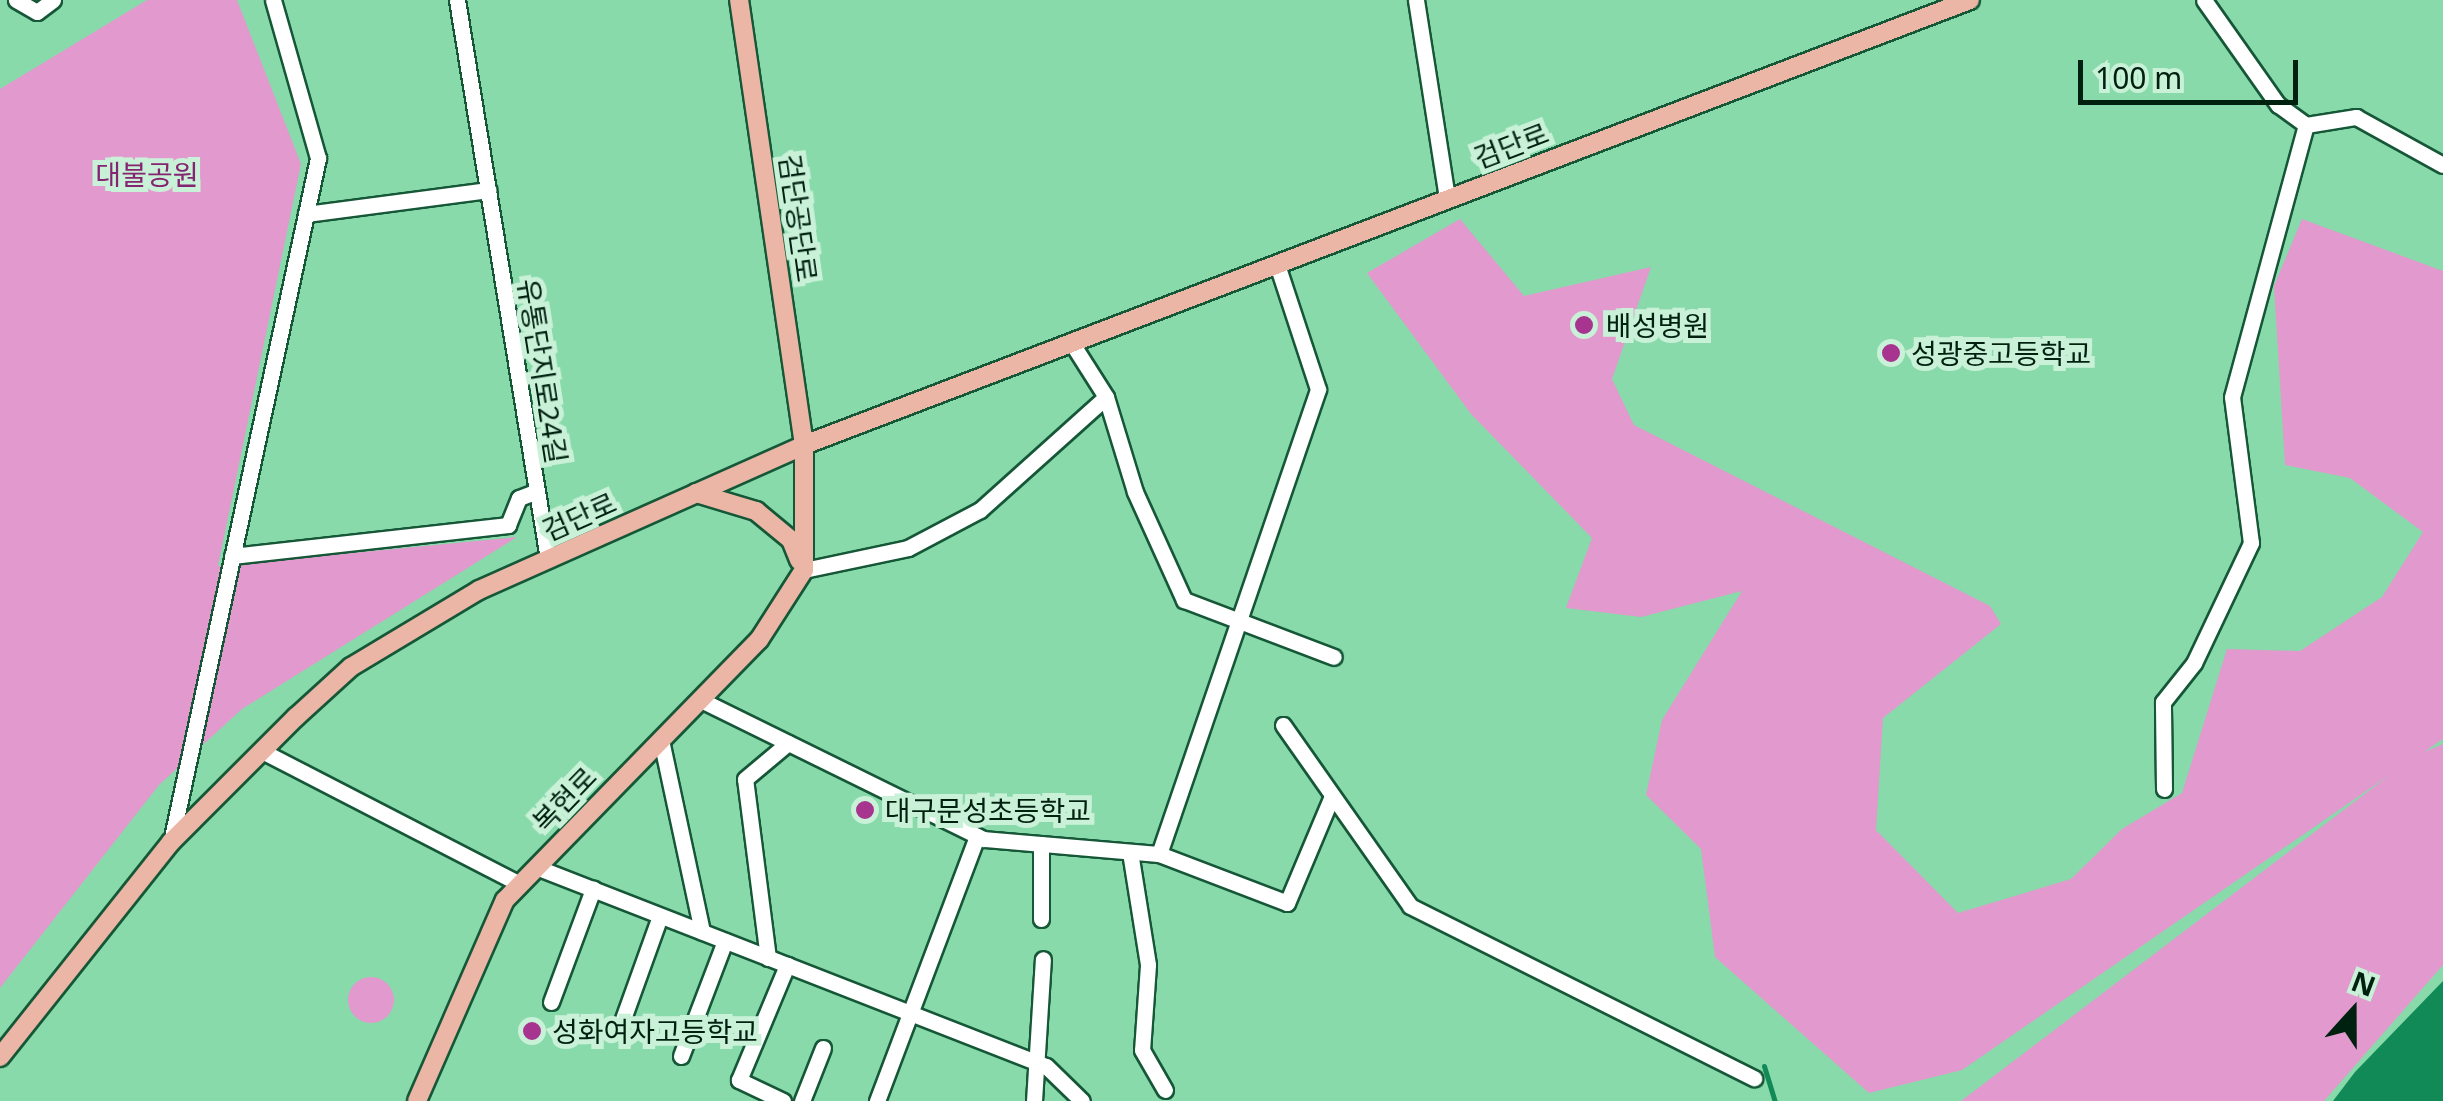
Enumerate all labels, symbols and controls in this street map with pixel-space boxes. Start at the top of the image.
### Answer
scale bar [2083,40,2303,102]
text: 100 m [2095,57,2182,98]
street label: 검단로 [1469,115,1553,175]
street label: 검단공단로 [773,152,825,284]
park label: 대불공원 [95,157,199,191]
street label: 유통단지로24길 [512,276,574,466]
place label: 배성병원 [1606,308,1709,342]
marker: 배성병원 [1571,312,1597,338]
place label: 성광중고등학교 [1911,336,2091,370]
marker: 성광중고등학교 [1880,342,1902,364]
street label: 검단로 [537,485,621,547]
street label: 복현로 [525,760,603,838]
place label: 대구문성초등학교 [885,793,1091,827]
marker: 대구문성초등학교 [854,799,876,821]
north arrow [2303,961,2403,1061]
text: N [2346,961,2381,1005]
place label: 성화여자고등학교 [552,1014,758,1048]
marker: 성화여자고등학교 [521,1020,543,1042]

